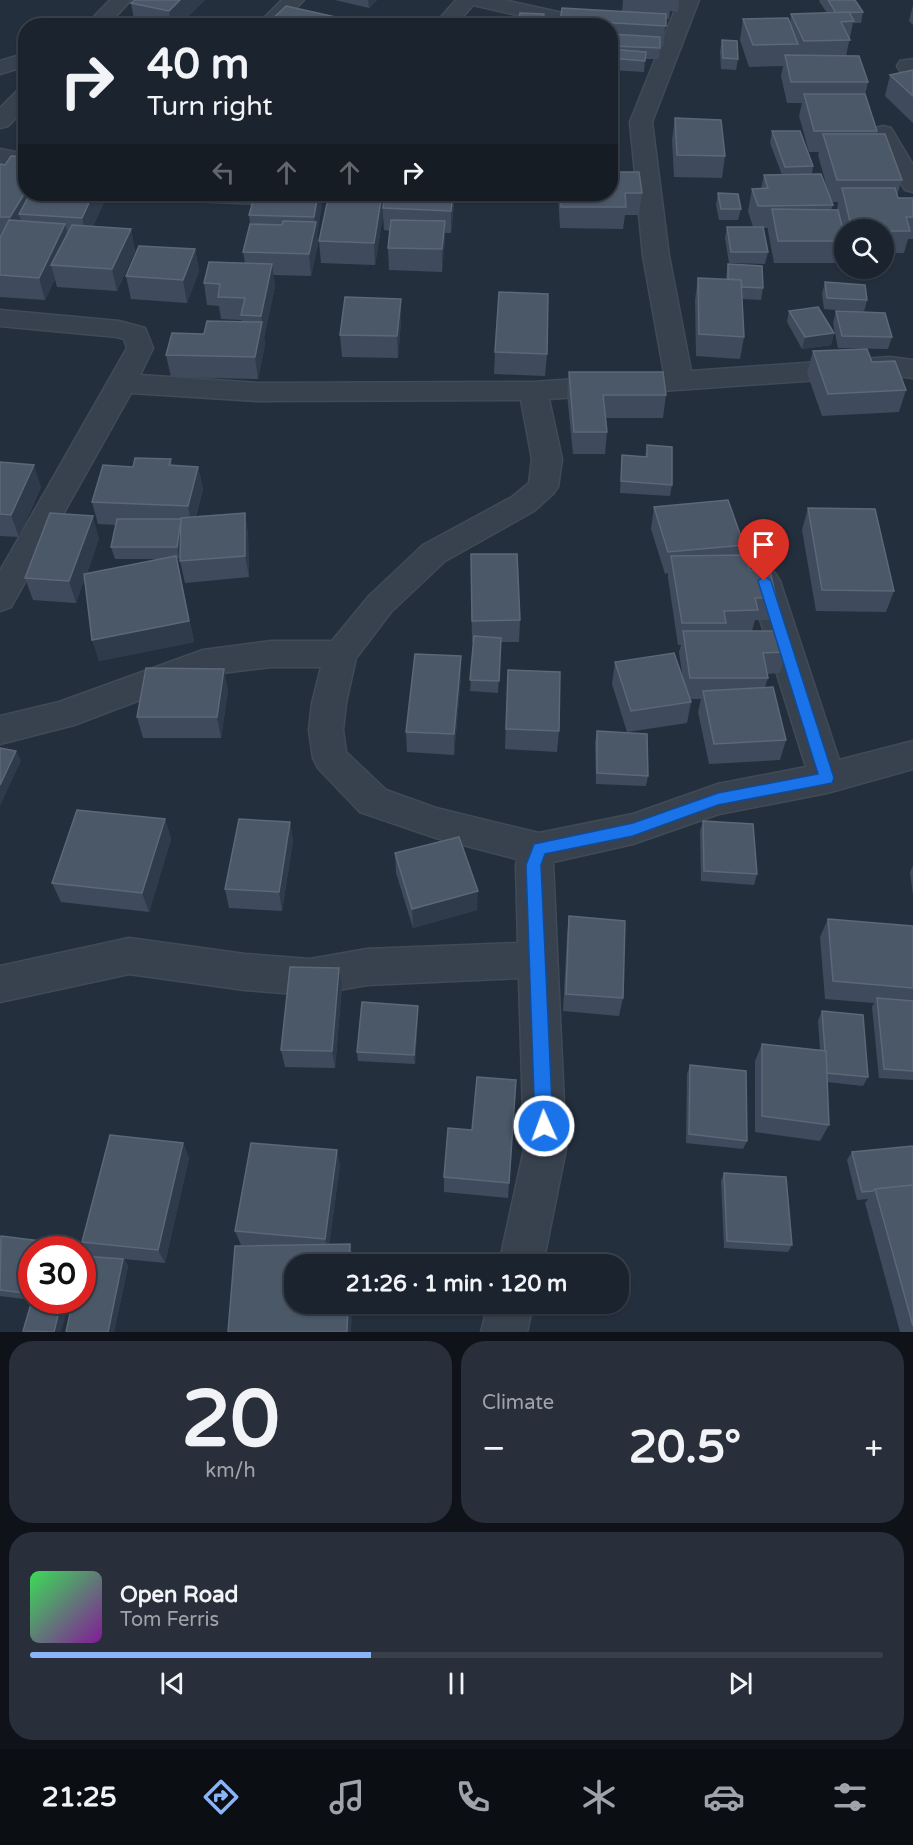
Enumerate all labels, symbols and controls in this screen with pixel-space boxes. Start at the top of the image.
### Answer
text: 40 m [147,39,249,90]
icon: right [48,42,126,120]
text: Turn right [147,90,273,123]
icon: left [207,156,240,189]
icon: ahead [270,156,303,189]
icon: ahead [333,156,366,189]
icon: right [396,156,429,189]
map controls [834,219,894,279]
button: search [834,219,894,279]
pin [738,519,789,581]
icon: arrive [747,528,780,561]
position arrow [512,1094,576,1158]
speed limit sign: 30 [18,1236,96,1314]
text: 21:26 · 1 min · 120 m [346,1271,567,1297]
text: 20 [182,1373,279,1467]
text: Climate [482,1391,554,1415]
text: 20.5° [629,1421,741,1475]
text: − [482,1429,506,1468]
text: + [864,1429,883,1468]
text: km/h [205,1459,256,1483]
text: Open Road [120,1582,238,1608]
text: Tom Ferris [120,1608,219,1632]
icon: previous [156,1667,189,1700]
icon: pause [440,1667,473,1700]
icon: next [724,1667,757,1700]
icon: directions [200,1776,242,1818]
icon: music [326,1776,368,1818]
icon: phone [452,1776,494,1818]
icon: climate [578,1776,620,1818]
icon: car [703,1776,745,1818]
icon: filters [829,1776,871,1818]
text: 21:25 [42,1781,117,1814]

